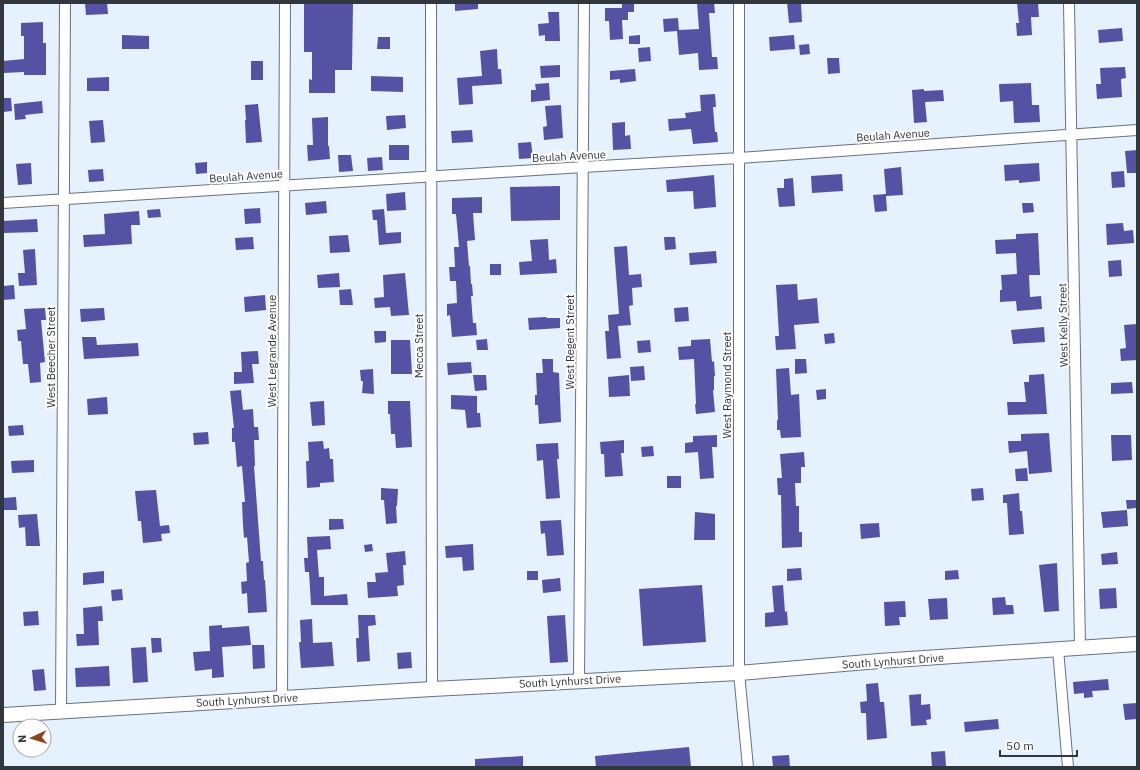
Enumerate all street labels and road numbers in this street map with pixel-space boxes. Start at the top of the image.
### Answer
street label: Beulah Avenue [856,125,930,145]
street label: Beulah Avenue [532,147,606,165]
street label: Beulah Avenue [209,166,283,186]
street label: West Kelly Street [1055,283,1071,367]
street label: West Regent Street [563,294,577,389]
street label: West Legrande Avenue [265,295,279,407]
street label: West Beecher Street [44,306,58,408]
street label: Mecca Street [412,314,426,378]
street label: West Raymond Street [720,331,734,438]
street label: South Lynhurst Drive [842,650,944,672]
street label: South Lynhurst Drive [519,671,621,691]
street label: South Lynhurst Drive [196,690,298,710]

